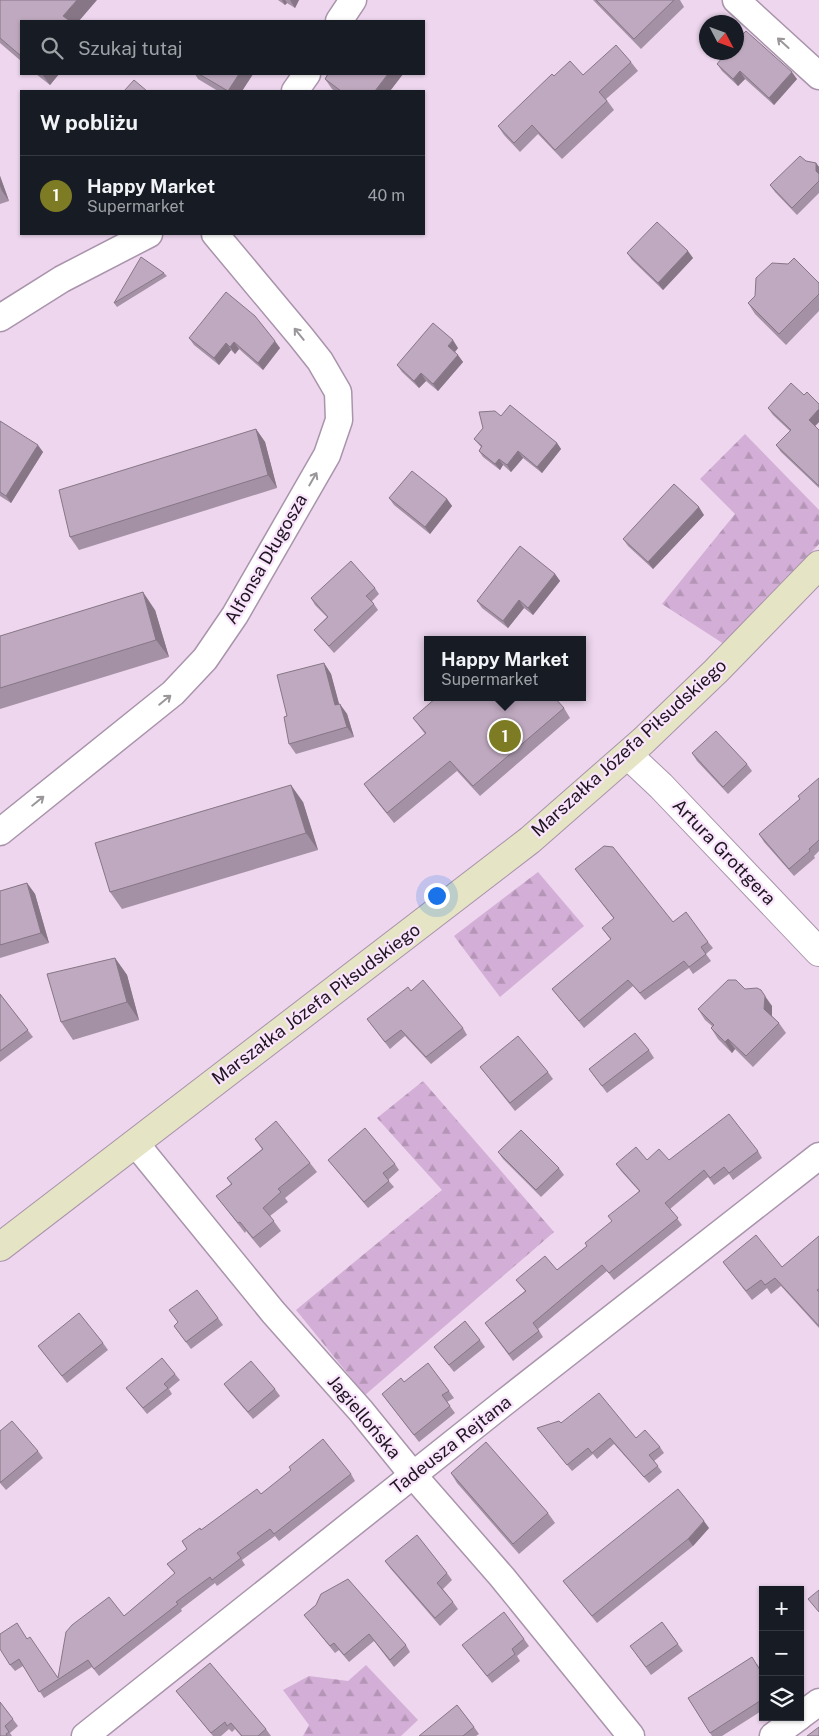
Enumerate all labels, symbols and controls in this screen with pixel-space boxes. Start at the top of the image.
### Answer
north arrow [699,15,744,60]
search box [20,20,425,75]
icon: search [38,34,66,62]
text: Szukaj tutaj [78,37,183,59]
one-way arrow [777,37,789,49]
text: W pobliżu [40,110,138,135]
text: Happy Market [87,175,215,197]
text: 1 [53,186,59,205]
text: 40 m [367,186,405,205]
text: Supermarket [87,197,184,216]
one-way arrow [294,328,305,341]
one-way arrow [309,472,318,487]
street label: Alfonsa Długosza [220,490,311,627]
popup [424,636,586,701]
text: Happy Market [441,648,569,670]
street label: Marszałka Józefa Piłsudskiego [527,654,731,841]
text: Supermarket [441,670,538,689]
one-way arrow [158,694,171,705]
pin: 1 [489,717,521,755]
street label: Artura Grottgera [669,794,780,909]
one-way arrow [31,796,44,807]
your location [424,883,450,909]
street label: Marszałka Józefa Piłsudskiego [207,918,424,1089]
street label: Jagiellońska [323,1371,405,1463]
street label: Tadeusza Rejtana [386,1391,515,1498]
map controls [759,1586,804,1721]
button: + [759,1586,804,1631]
button: − [759,1631,804,1676]
button: layers [759,1676,804,1721]

